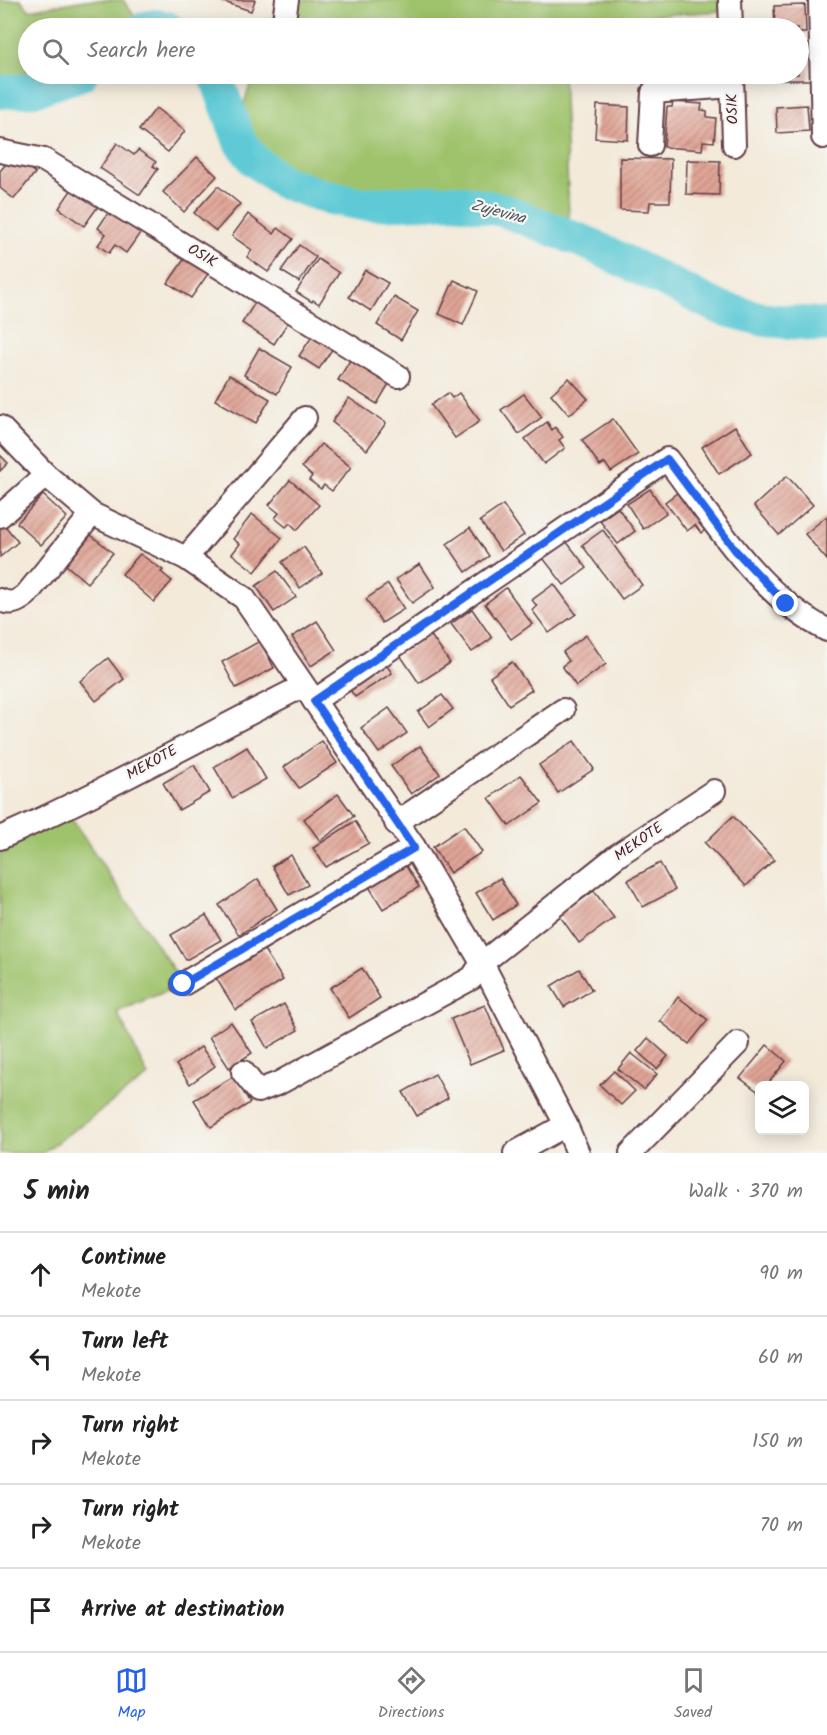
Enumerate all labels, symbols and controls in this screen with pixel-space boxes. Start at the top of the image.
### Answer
search box [18,18,809,84]
text: Search here [87,34,195,69]
icon: search [39,35,72,68]
street label: OSIK [720,93,746,125]
water label: Zujevina [468,193,529,232]
street label: OSIK [183,238,221,274]
route end [772,590,798,616]
street label: MEKOTE [122,738,183,787]
street label: MEKOTE [609,816,670,868]
route start [169,970,195,996]
map controls [755,1081,809,1135]
button: layers [755,1081,809,1135]
text: 5 min [24,1171,90,1213]
text: Walk · 370 m [688,1176,803,1208]
text: Continue [81,1241,166,1276]
icon: ahead [24,1258,57,1291]
text: 90 m [759,1258,803,1290]
text: Mekote [81,1276,141,1308]
text: Turn left [81,1325,168,1360]
icon: left [24,1342,57,1375]
text: 60 m [758,1342,803,1374]
text: Mekote [81,1360,141,1392]
text: Turn right [81,1409,179,1444]
icon: right [24,1426,57,1459]
text: 150 m [752,1426,803,1458]
text: Mekote [81,1444,141,1476]
text: Turn right [81,1493,179,1528]
icon: right [24,1510,57,1543]
text: 70 m [760,1510,803,1542]
text: Mekote [81,1528,141,1560]
text: Arrive at destination [81,1593,284,1628]
icon: arrive [24,1594,57,1627]
tab: Map [115,1664,148,1725]
tab: Directions [378,1664,444,1725]
tab: Saved [674,1664,712,1725]

